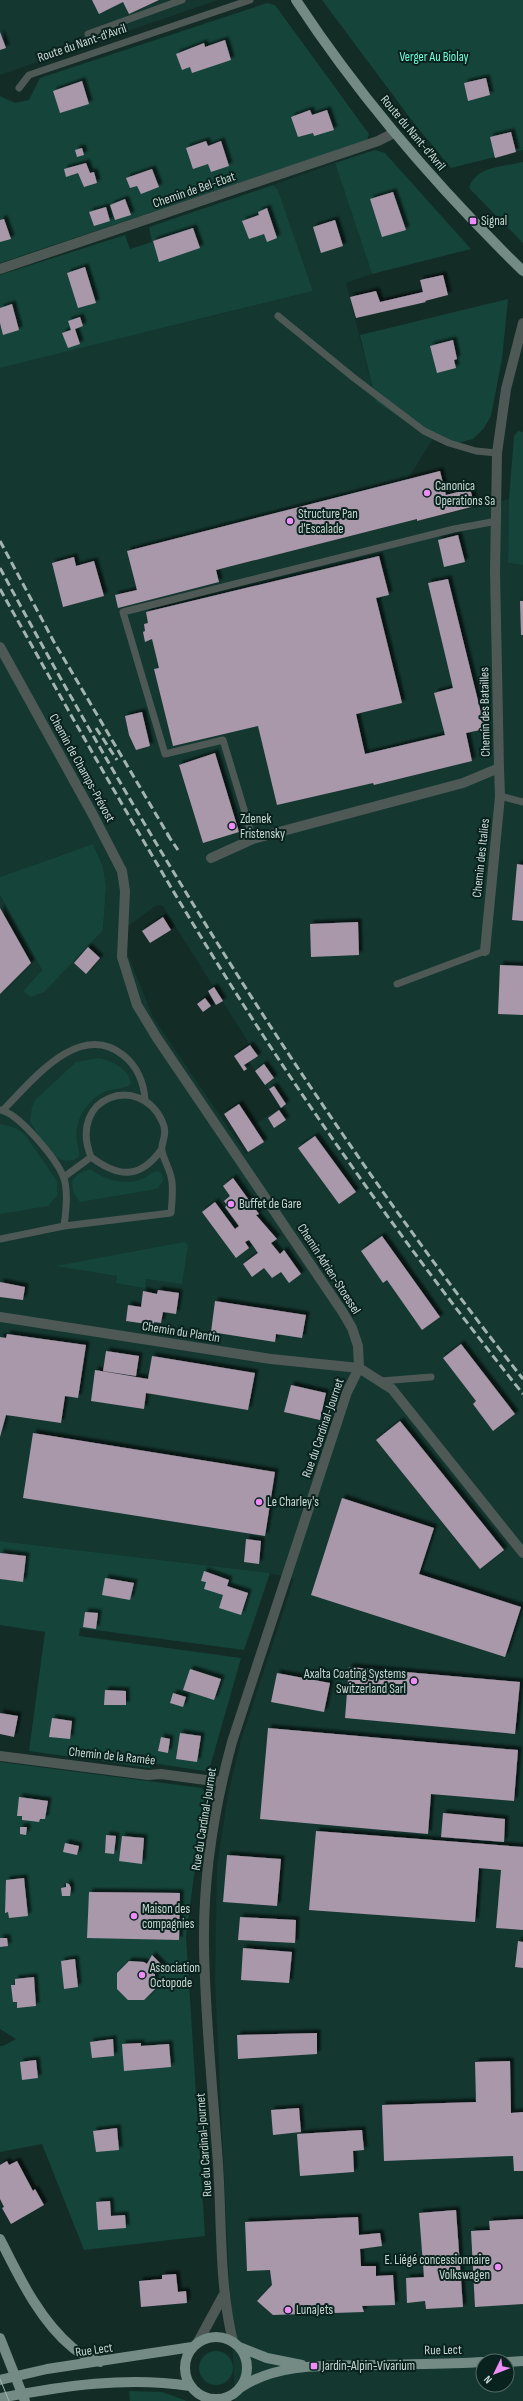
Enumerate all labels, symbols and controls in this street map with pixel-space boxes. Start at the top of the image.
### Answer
street label: Route du Nant-d'Avril [35,20,129,66]
park label: Verger Au Biolay [399,49,469,65]
street label: Route du Nant-d'Avril [377,92,449,174]
street label: Chemin de Bel-Ebat [151,168,237,212]
place label: Signal [481,213,507,229]
marker: Signal [468,216,478,226]
place label: Canonica Operations Sa [435,478,495,509]
marker: Canonica Operations Sa [422,488,432,498]
place label: Structure Pan d'Escalade [298,506,358,537]
marker: Structure Pan d'Escalade [285,516,295,526]
street label: Chemin des Batailles [476,667,494,757]
street label: Chemin de Champs-Prévost [46,711,118,825]
place label: Zdenek Fristensky [240,811,285,842]
street label: Chemin des Italies [469,817,493,898]
marker: Zdenek Fristensky [227,821,237,831]
place label: Buffet de Gare [239,1196,302,1212]
marker: Buffet de Gare [226,1199,236,1209]
street label: Chemin Adrien-Stoessel [294,1221,364,1317]
street label: Chemin du Plantin [141,1318,221,1346]
street label: Rue du Cardinal-Journet [299,1376,348,1480]
place label: Le Charley's [267,1494,319,1510]
marker: Le Charley's [254,1497,264,1507]
place label: Axalta Coating Systems Switzerland Sarl [303,1666,406,1697]
marker: Axalta Coating Systems Switzerland Sarl [409,1676,419,1686]
street label: Chemin de la Ramée [68,1743,156,1769]
street label: Rue du Cardinal-Journet [188,1766,220,1872]
place label: Maison des compagnies [142,1901,195,1932]
marker: Maison des compagnies [129,1911,139,1921]
place label: Association Octopode [149,1960,200,1991]
marker: Association Octopode [137,1970,147,1980]
street label: Rue du Cardinal-Journet [192,2093,216,2197]
place label: E. Liégé concessionnaire Volkswagen [384,2252,490,2283]
marker: E. Liégé concessionnaire Volkswagen [493,2262,503,2272]
place label: LunaJets [296,2302,334,2318]
marker: LunaJets [283,2305,293,2315]
street label: Rue Lect [74,2339,114,2361]
street label: Rue Lect [424,2342,462,2358]
north arrow [475,2353,515,2393]
place label: Jardin-Alpin-Vivarium [321,2358,415,2374]
marker: Jardin-Alpin-Vivarium [309,2361,319,2371]
text: N [481,2373,495,2386]

